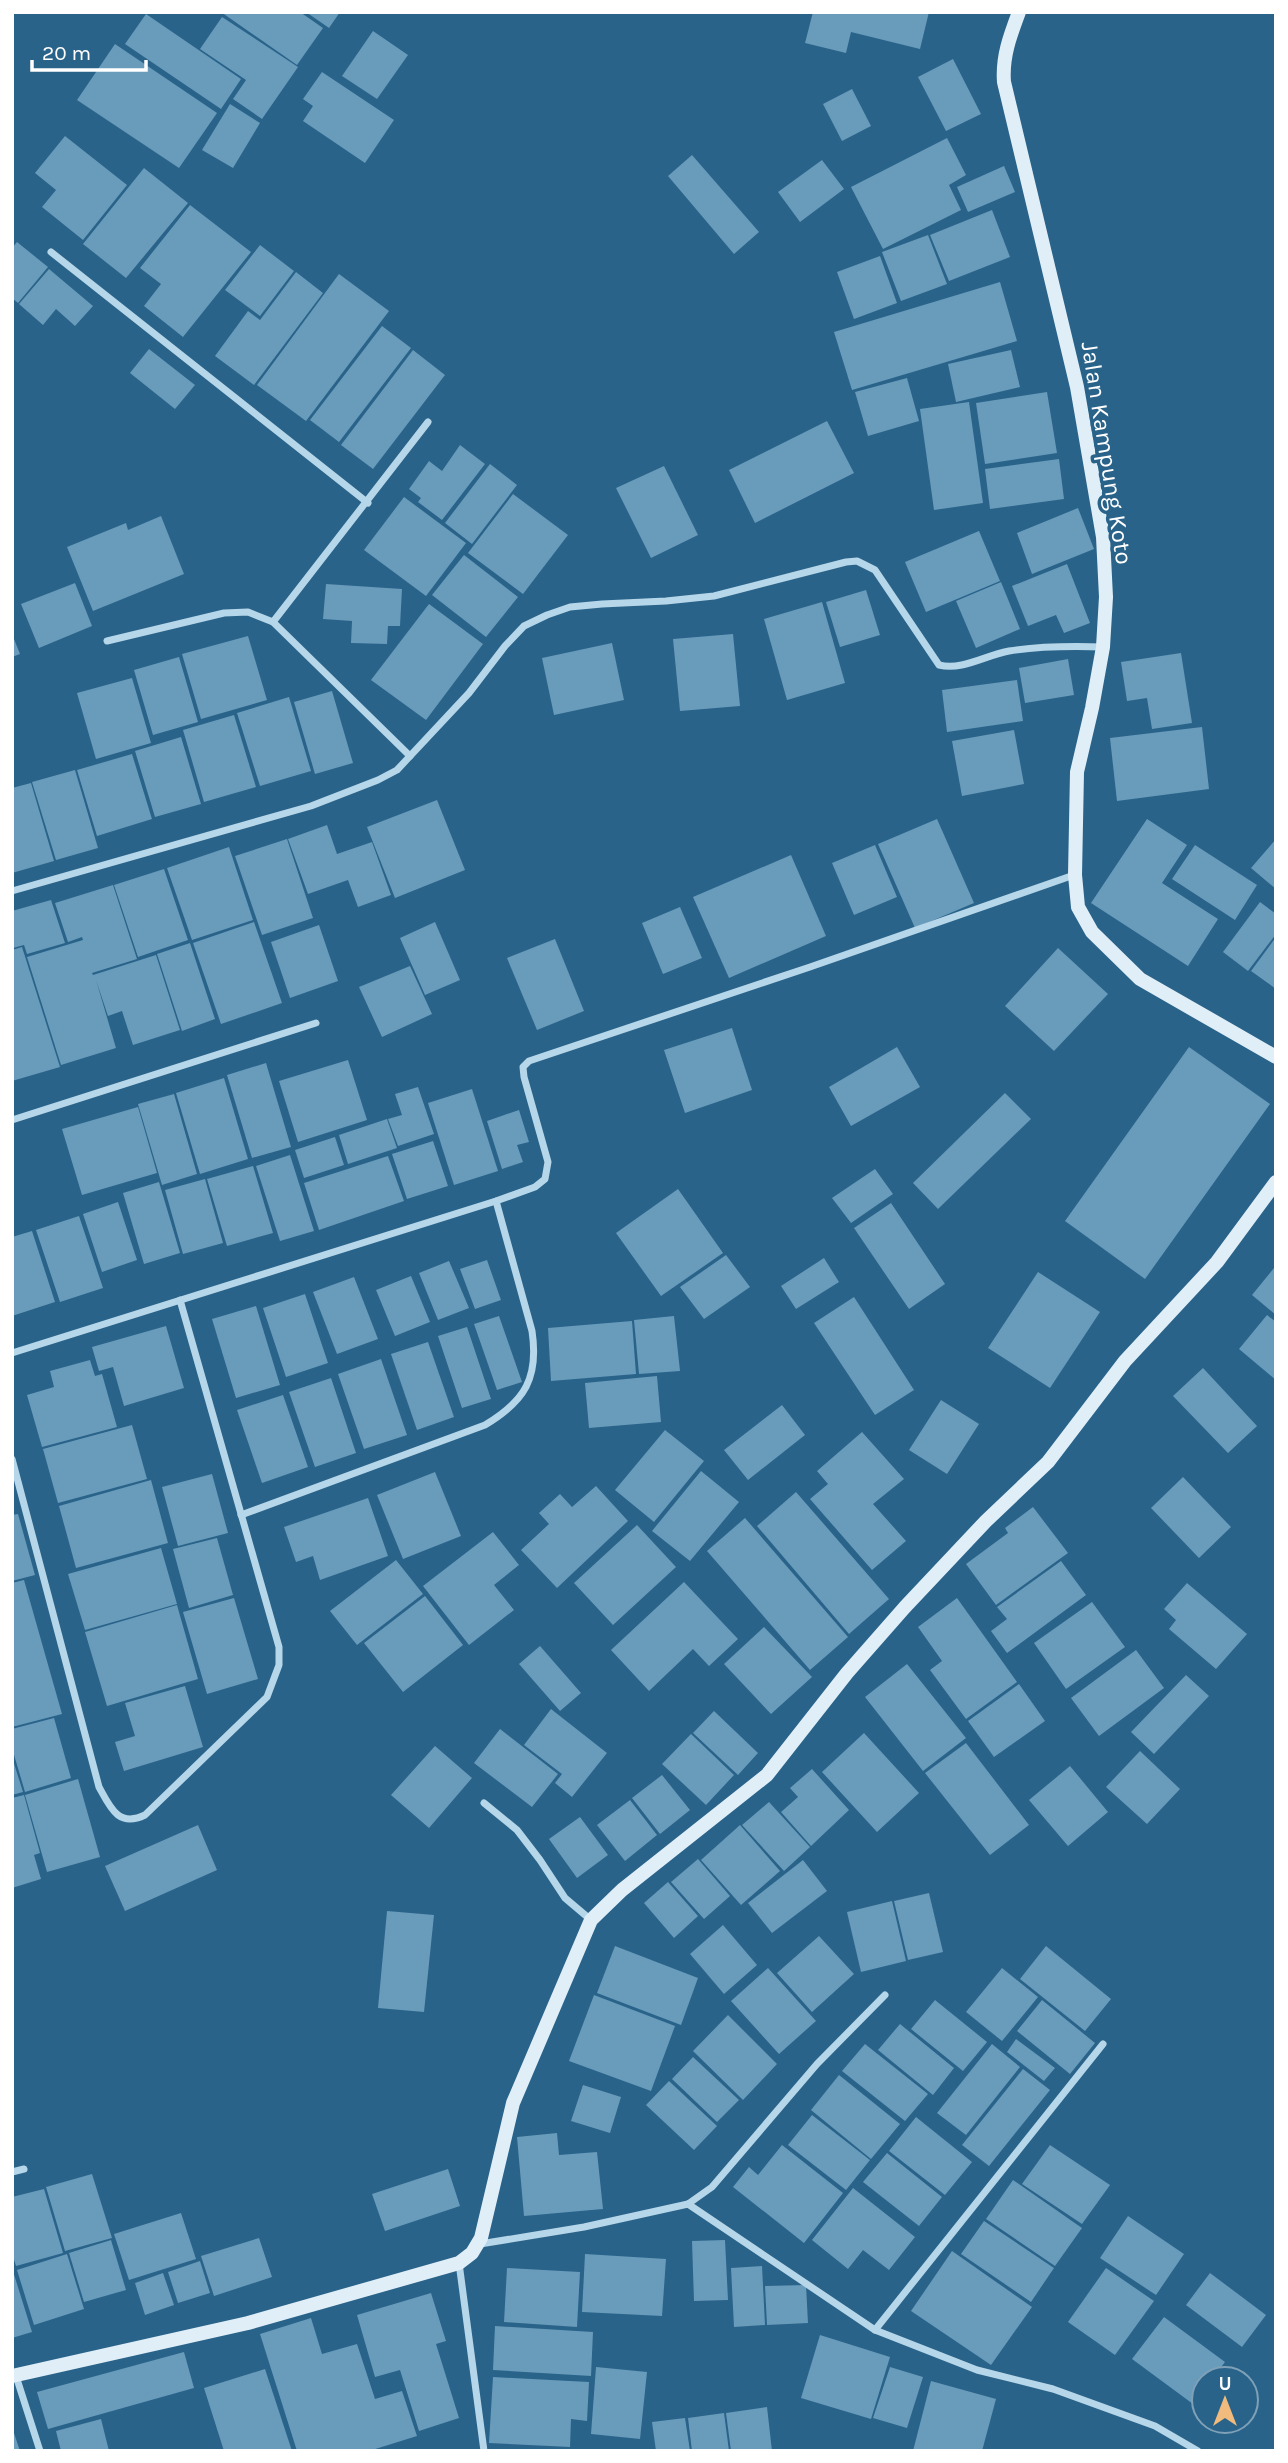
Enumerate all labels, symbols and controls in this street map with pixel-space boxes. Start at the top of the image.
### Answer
scale bar [32,28,145,72]
text: 20 m [42,41,91,65]
street label: Jalan Kampung Koto [1076,340,1138,566]
north arrow [1190,2365,1260,2435]
text: U [1218,2373,1232,2395]

